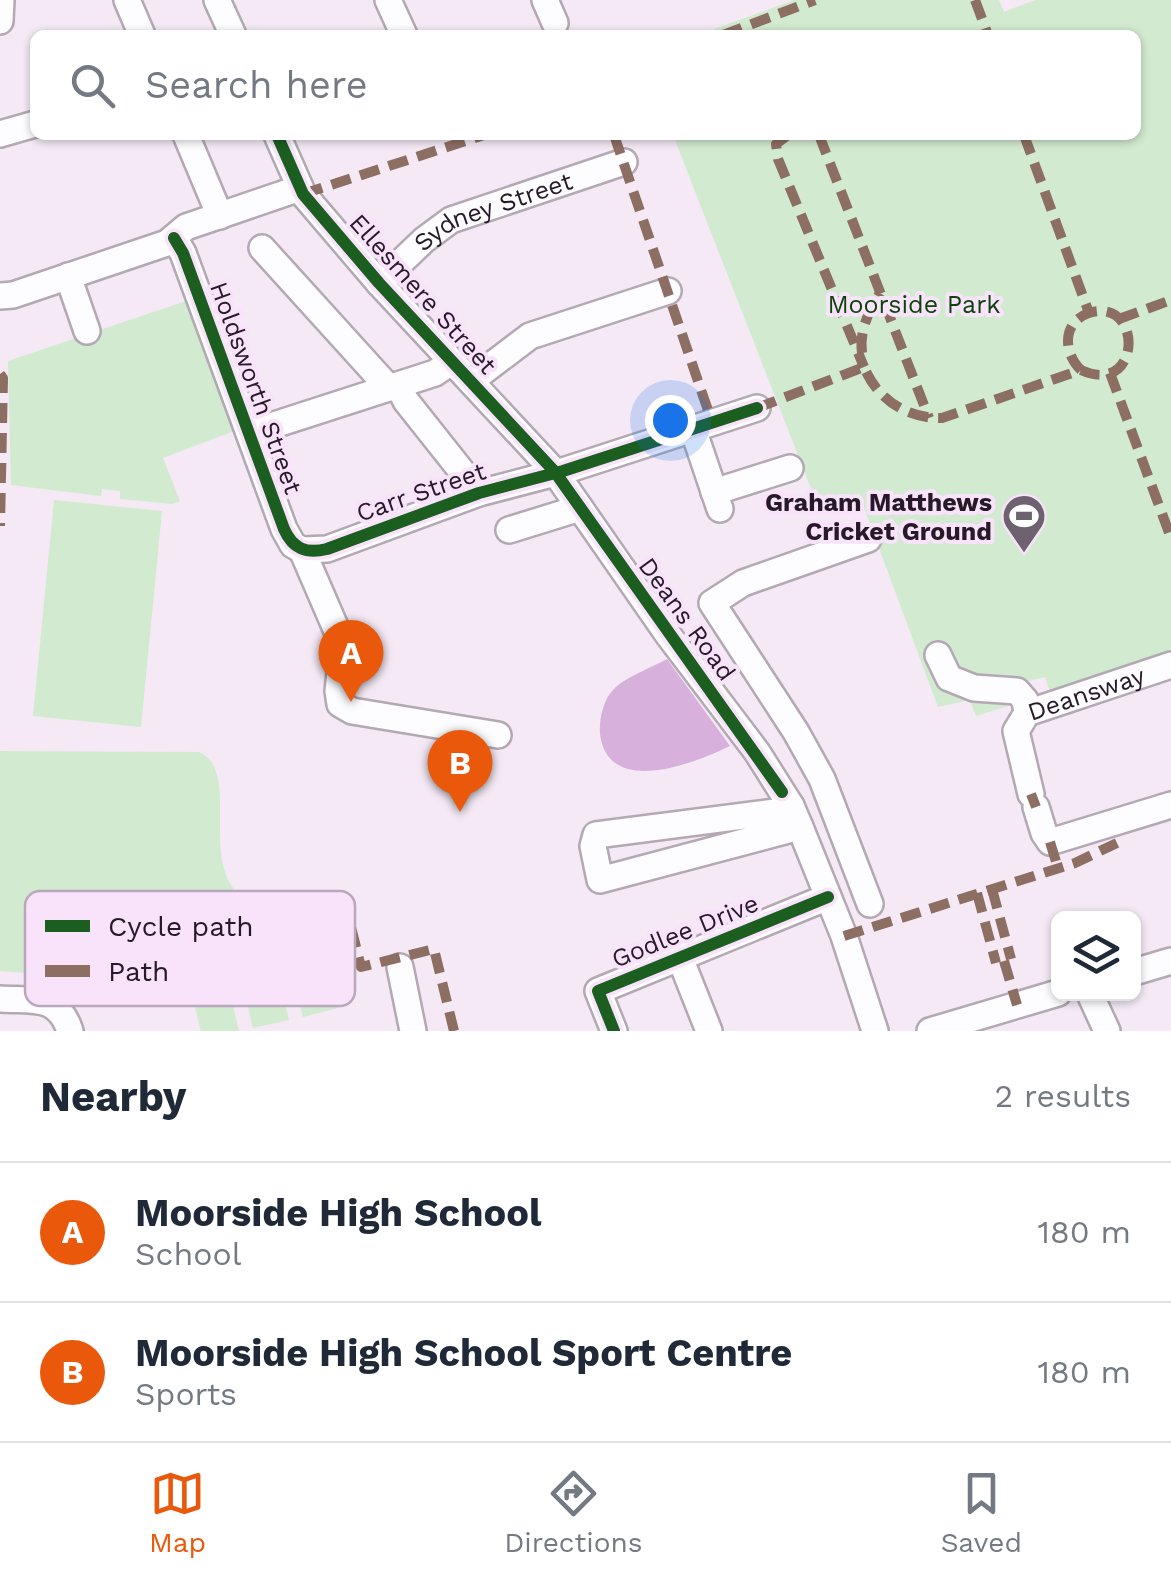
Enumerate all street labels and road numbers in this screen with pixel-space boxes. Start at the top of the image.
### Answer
street label: Sydney Street [408,166,576,257]
street label: Ellesmere Street [344,208,503,380]
street label: Holdsworth Street [204,278,308,498]
street label: Carr Street [353,456,490,528]
street label: Deans Road [633,552,741,686]
street label: Deansway [1024,660,1148,726]
street label: Godlee Drive [607,888,763,974]

